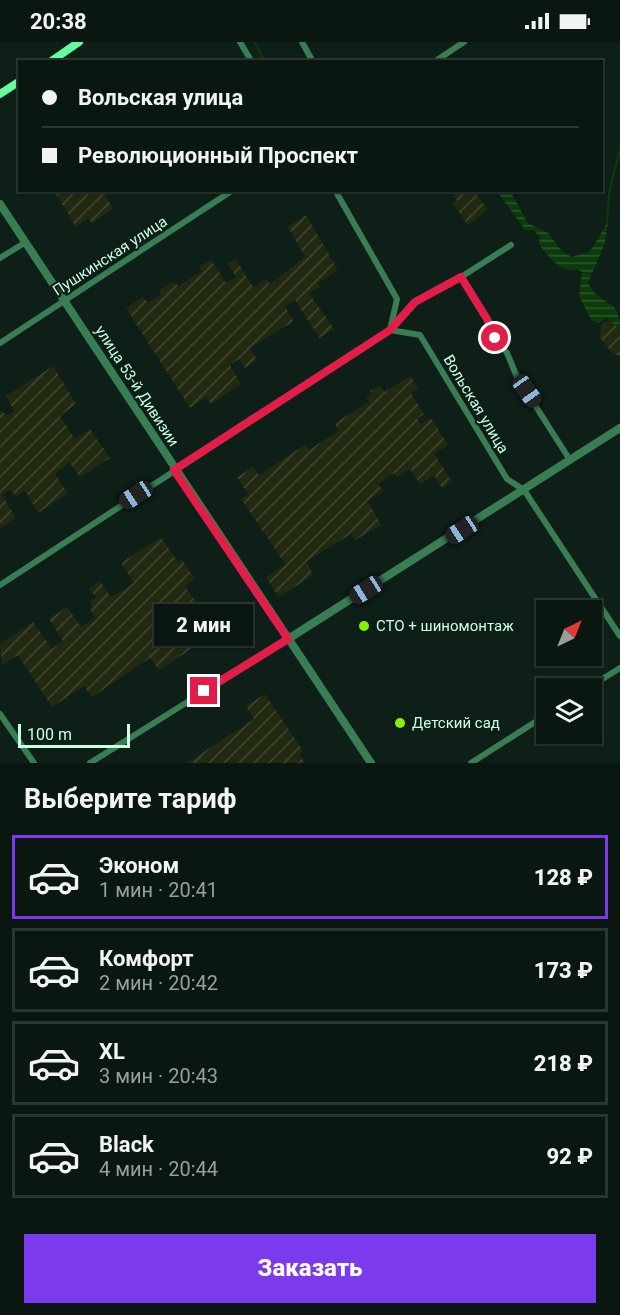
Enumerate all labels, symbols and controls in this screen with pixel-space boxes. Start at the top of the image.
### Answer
text: 20:38 [30,9,87,34]
text: Вольская улица [78,85,243,110]
text: Революционный Проспект [78,143,358,168]
street label: Пушкинская улица [49,212,171,300]
street label: улица 53-й Дивизии [91,322,183,450]
route start [481,324,508,351]
street label: Вольская улица [439,351,513,457]
car [509,371,545,411]
car [116,478,156,512]
car [442,513,482,547]
car [346,573,386,607]
north arrow [536,600,602,666]
map controls [536,600,602,744]
callout: 2 мин [154,604,254,646]
text: 2 мин [176,613,231,637]
place label: СТО + шиномонтаж [376,617,514,635]
marker: СТО + шиномонтаж [357,619,371,633]
route end [190,677,217,704]
button: layers [536,678,602,744]
place label: Детский сад [412,714,500,732]
marker: Детский сад [393,716,407,730]
scale bar [18,721,130,748]
text: 100 m [27,725,72,744]
text: Выберите тариф [24,783,236,815]
icon: car [27,850,81,904]
text: Эконом [99,853,179,878]
text: 128 ₽ [534,865,593,890]
text: 1 мин · 20:41 [99,878,218,902]
icon: car [27,943,81,997]
text: Комфорт [99,946,194,971]
text: 173 ₽ [534,958,593,983]
text: 2 мин · 20:42 [99,971,218,995]
icon: car [27,1036,81,1090]
text: XL [99,1039,125,1064]
text: 218 ₽ [534,1051,593,1076]
text: 3 мин · 20:43 [99,1064,218,1088]
icon: car [27,1129,81,1183]
text: Black [99,1132,154,1157]
text: 92 ₽ [546,1144,593,1169]
text: 4 мин · 20:44 [99,1157,218,1181]
button: Заказать [24,1234,596,1303]

